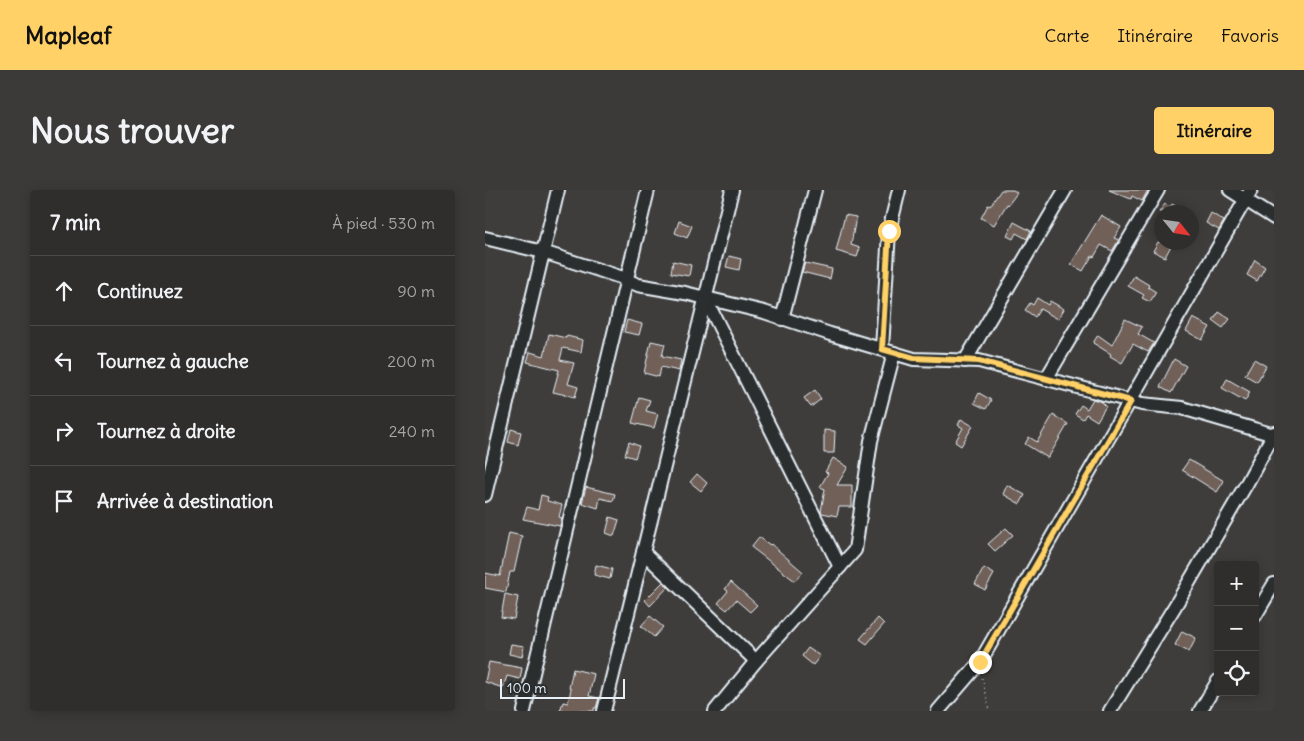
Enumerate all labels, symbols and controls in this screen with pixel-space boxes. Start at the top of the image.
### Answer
text: Mapleaf [25,20,112,50]
text: Carte [1044,24,1089,47]
text: Itinéraire [1117,24,1193,47]
text: Favoris [1221,24,1279,47]
button: Itinéraire [1154,107,1274,154]
text: Nous trouver [30,108,234,152]
north arrow [1154,205,1199,250]
text: 7 min [50,209,101,236]
text: À pied · 530 m [332,213,435,233]
route start [878,220,901,243]
icon: ahead [50,277,78,305]
text: Continuez [97,279,183,303]
text: 90 m [397,281,435,301]
icon: left [50,347,78,375]
text: Tournez à gauche [97,349,249,373]
text: 200 m [387,351,435,371]
icon: right [50,417,78,445]
text: Tournez à droite [97,419,236,443]
text: 240 m [389,421,435,441]
icon: arrive [50,487,78,515]
text: Arrivée à destination [97,489,273,513]
map controls [1214,561,1259,696]
button: + [1214,561,1259,606]
button: − [1214,606,1259,651]
route end [969,651,992,674]
button: locate [1214,651,1259,696]
scale bar [500,676,625,699]
text: 100 m [507,679,547,697]

